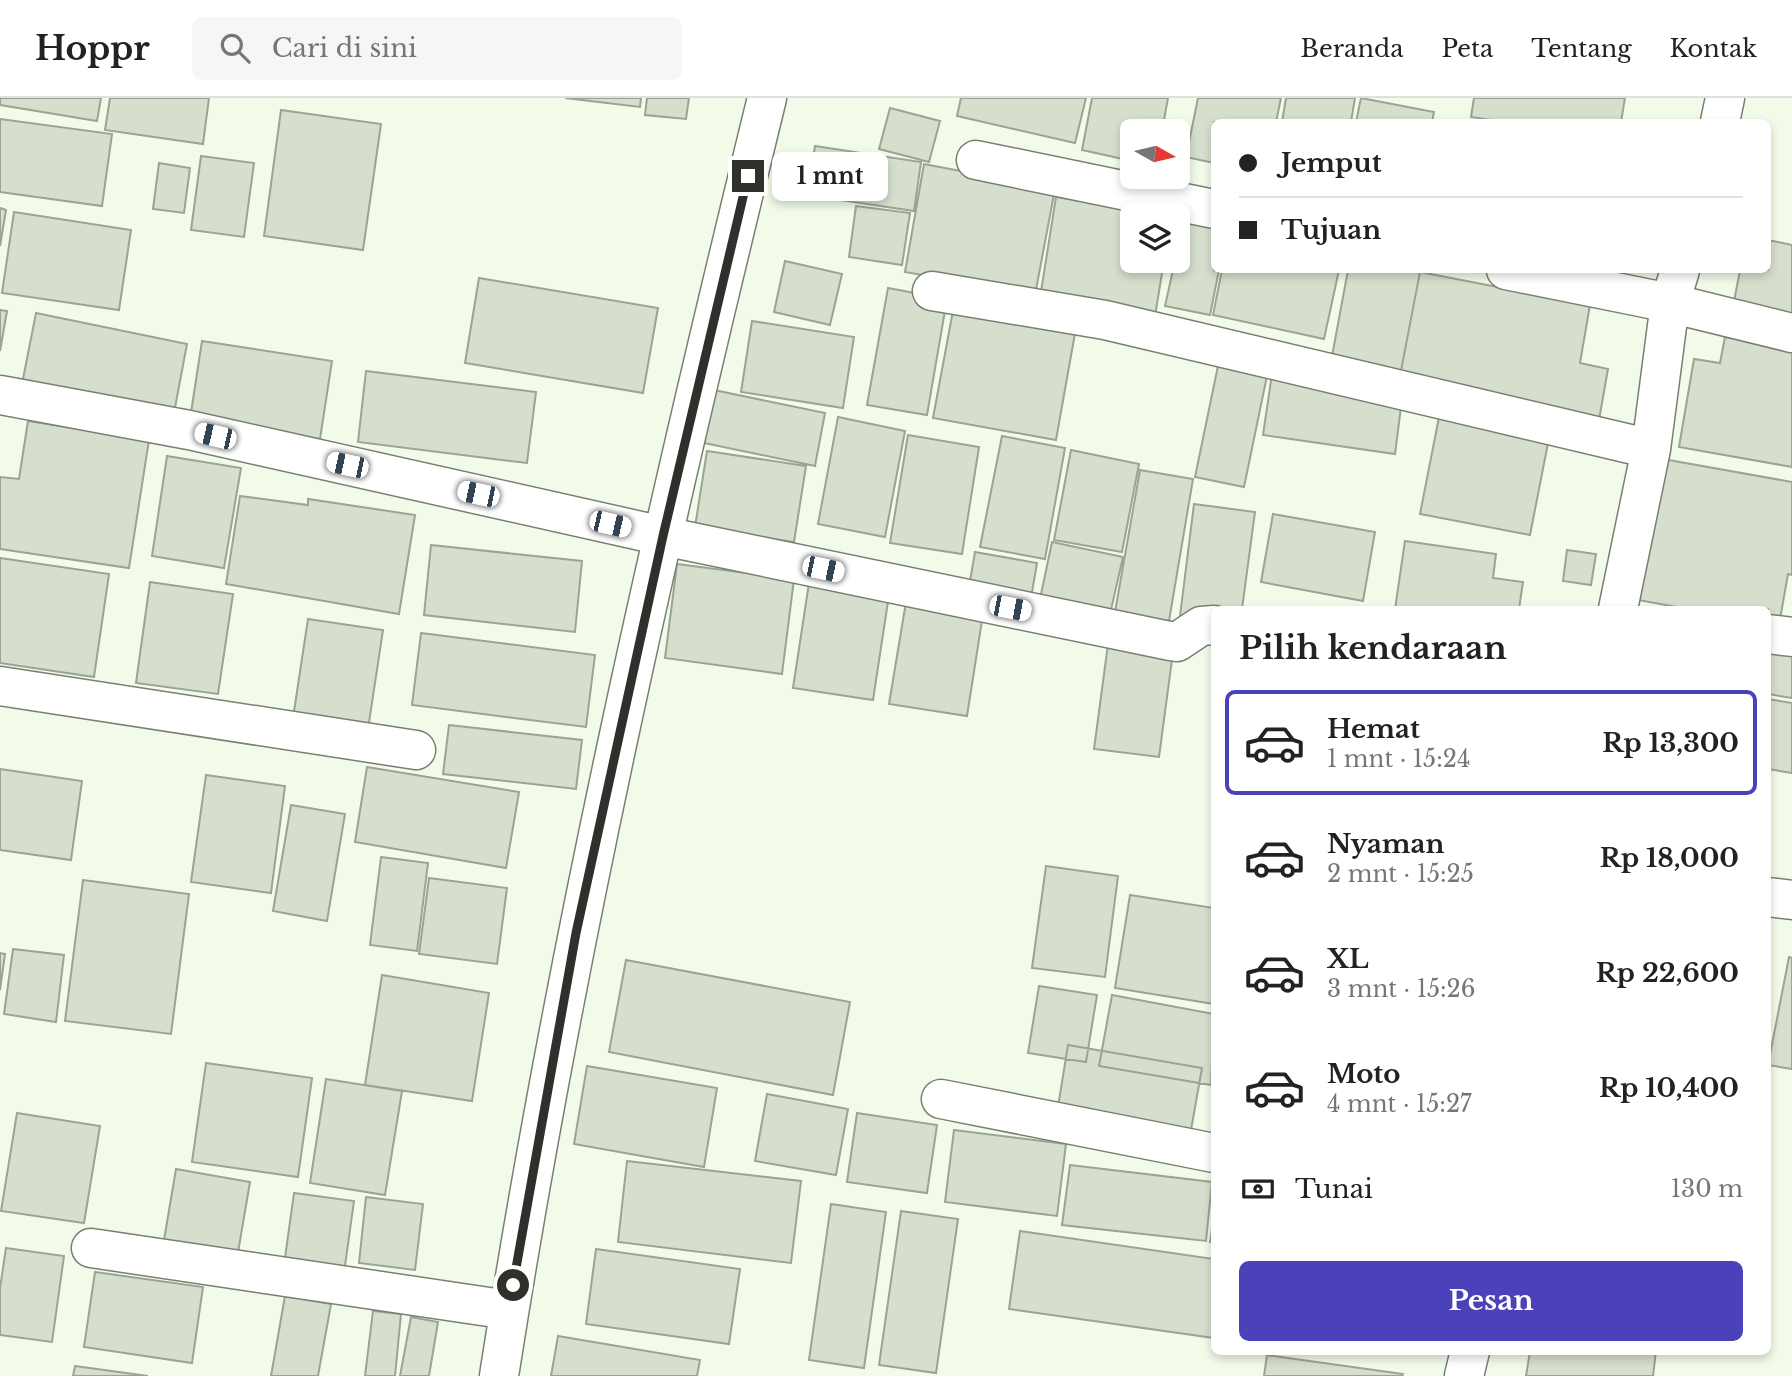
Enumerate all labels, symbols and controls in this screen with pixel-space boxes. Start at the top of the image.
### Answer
search box [192,17,682,80]
text: Hoppr [35,28,150,69]
icon: search [216,29,254,67]
text: Cari di sini [272,32,417,64]
text: Beranda [1301,34,1403,63]
text: Peta [1441,34,1493,63]
text: Tentang [1531,34,1632,63]
text: Kontak [1670,34,1757,63]
north arrow [1120,119,1190,189]
map controls [1120,119,1190,273]
text: Jemput [1281,147,1382,179]
callout: 1 mnt [772,152,888,200]
route end [732,160,764,192]
text: 1 mnt [796,162,864,190]
button: layers [1120,203,1190,273]
text: Tujuan [1281,214,1381,246]
car [193,421,238,451]
car [325,450,370,480]
car [456,479,501,509]
car [588,509,633,539]
car [801,554,846,584]
car [988,594,1033,622]
text: Pilih kendaraan [1239,628,1507,668]
icon: car [1243,711,1306,774]
text: Hemat [1327,713,1420,745]
text: Rp 13,300 [1602,727,1739,759]
text: 1 mnt · 15:24 [1327,745,1470,773]
icon: car [1243,826,1306,889]
text: Nyaman [1327,828,1444,860]
text: Rp 18,000 [1600,842,1739,874]
text: 2 mnt · 15:25 [1327,860,1474,888]
icon: car [1243,941,1306,1004]
text: XL [1327,943,1369,975]
text: Rp 22,600 [1596,957,1739,989]
text: 3 mnt · 15:26 [1327,975,1476,1003]
icon: car [1243,1056,1306,1119]
text: Moto [1327,1058,1400,1090]
text: Rp 10,400 [1599,1072,1739,1104]
text: 4 mnt · 15:27 [1327,1090,1472,1118]
icon: cash [1239,1170,1277,1208]
text: Tunai [1295,1173,1373,1205]
text: 130 m [1671,1175,1743,1203]
button: Pesan [1239,1261,1743,1341]
route start [497,1269,529,1301]

